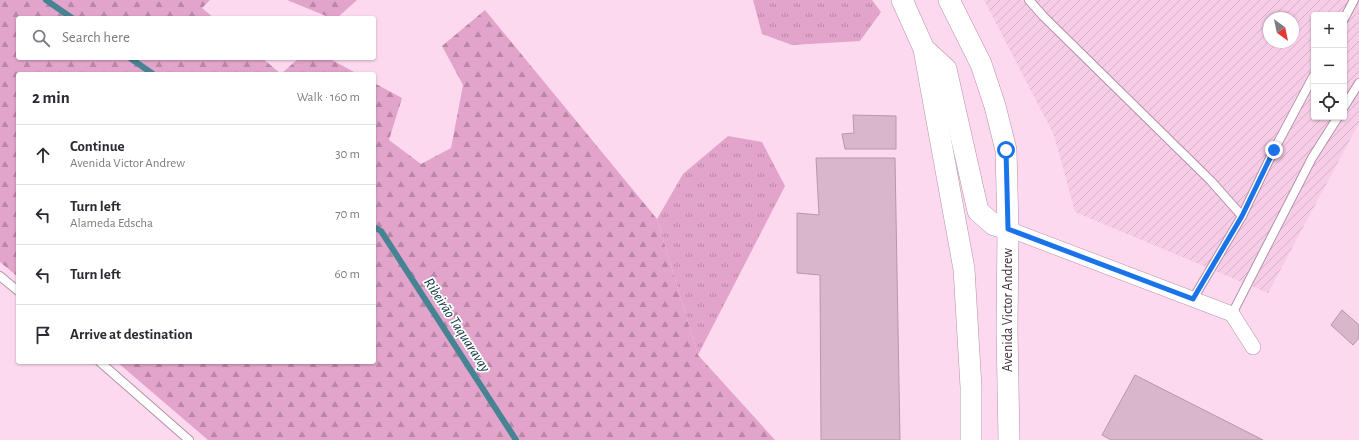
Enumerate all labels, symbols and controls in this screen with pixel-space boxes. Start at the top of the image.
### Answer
north arrow [1263,12,1299,48]
map controls [1311,12,1347,120]
button: + [1311,12,1347,48]
search box [16,16,376,60]
icon: search [30,27,52,49]
text: Search here [62,30,130,45]
button: − [1311,48,1347,84]
button: locate [1311,84,1347,120]
text: 2 min [32,89,70,106]
text: Walk · 160 m [297,91,360,104]
text: Continue [70,139,125,154]
route start [997,141,1015,159]
route end [1265,141,1283,159]
icon: ahead [32,144,54,166]
text: 30 m [335,148,360,161]
text: Avenida Victor Andrew [70,157,185,170]
text: Turn left [70,199,121,214]
icon: left [32,204,54,226]
text: 70 m [335,208,360,221]
text: Alameda Edscha [70,217,153,230]
street label: Avenida Victor Andrew [1001,247,1015,372]
icon: left [32,264,54,286]
text: Turn left [70,267,121,282]
text: 60 m [334,268,360,281]
water label: Ribeirão Taquaravay [421,275,493,375]
icon: arrive [32,324,54,346]
text: Arrive at destination [70,327,193,342]

